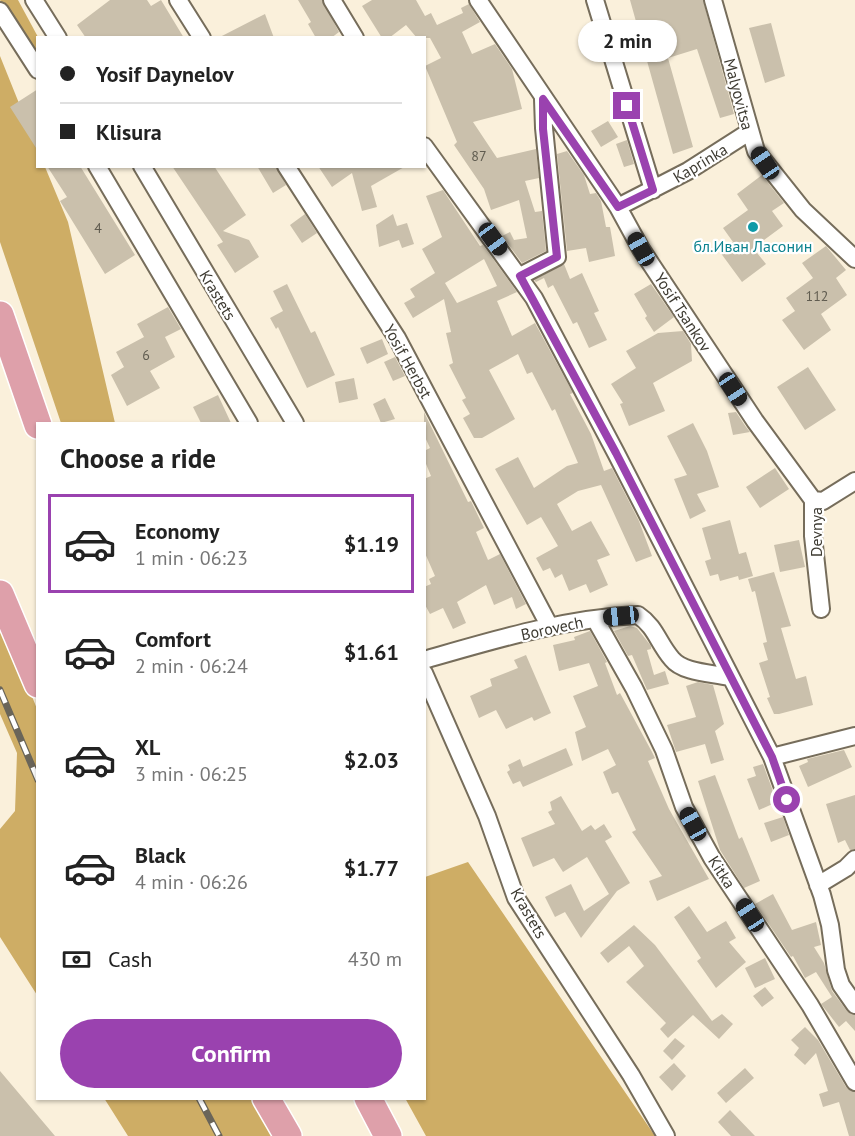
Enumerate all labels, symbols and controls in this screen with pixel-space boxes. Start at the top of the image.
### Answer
callout: 2 min [578,19,676,61]
text: 2 min [603,28,652,54]
street label: Malyovitsa [720,56,758,132]
text: Yosif Daynelov [96,60,234,88]
route end [613,92,640,119]
text: Klisura [96,118,162,146]
street label: Kaprinka [669,139,731,187]
car [747,143,783,183]
house number: 87 [471,147,487,165]
house number: 4 [94,219,102,237]
car [475,219,511,259]
marker: бл.Иван Ласонин [746,220,760,234]
car [624,229,658,269]
place label: бл.Иван Ласонин [694,236,812,256]
street label: Krastets [195,266,241,324]
street label: Yosif Tsankov [650,269,716,356]
house number: 112 [806,287,828,305]
street label: Yosif Herbst [379,320,437,402]
house number: 6 [142,346,150,364]
car [716,369,750,409]
text: Choose a ride [60,441,216,475]
street label: Devnya [806,507,826,557]
icon: car [63,517,117,571]
text: Economy [135,517,219,545]
text: $1.19 [344,530,399,558]
text: 1 min · 06:23 [135,545,248,571]
car [602,605,640,627]
street label: Borovech [519,612,585,644]
icon: car [63,625,117,679]
text: Comfort [135,625,211,653]
text: $1.61 [344,638,399,666]
text: 2 min · 06:24 [135,653,248,679]
icon: car [63,733,117,787]
text: XL [135,733,160,761]
text: $2.03 [344,746,399,774]
text: 3 min · 06:25 [135,761,248,787]
route start [773,786,800,813]
car [676,804,710,844]
icon: car [63,841,117,895]
text: Black [135,841,186,869]
street label: Kitka [704,852,740,892]
text: $1.77 [344,854,399,882]
text: 4 min · 06:26 [135,869,248,895]
street label: Krastets [507,884,552,942]
car [733,895,767,935]
icon: cash [60,943,93,976]
text: Cash [108,945,152,973]
text: 430 m [348,946,402,972]
button: Confirm [60,1019,402,1088]

